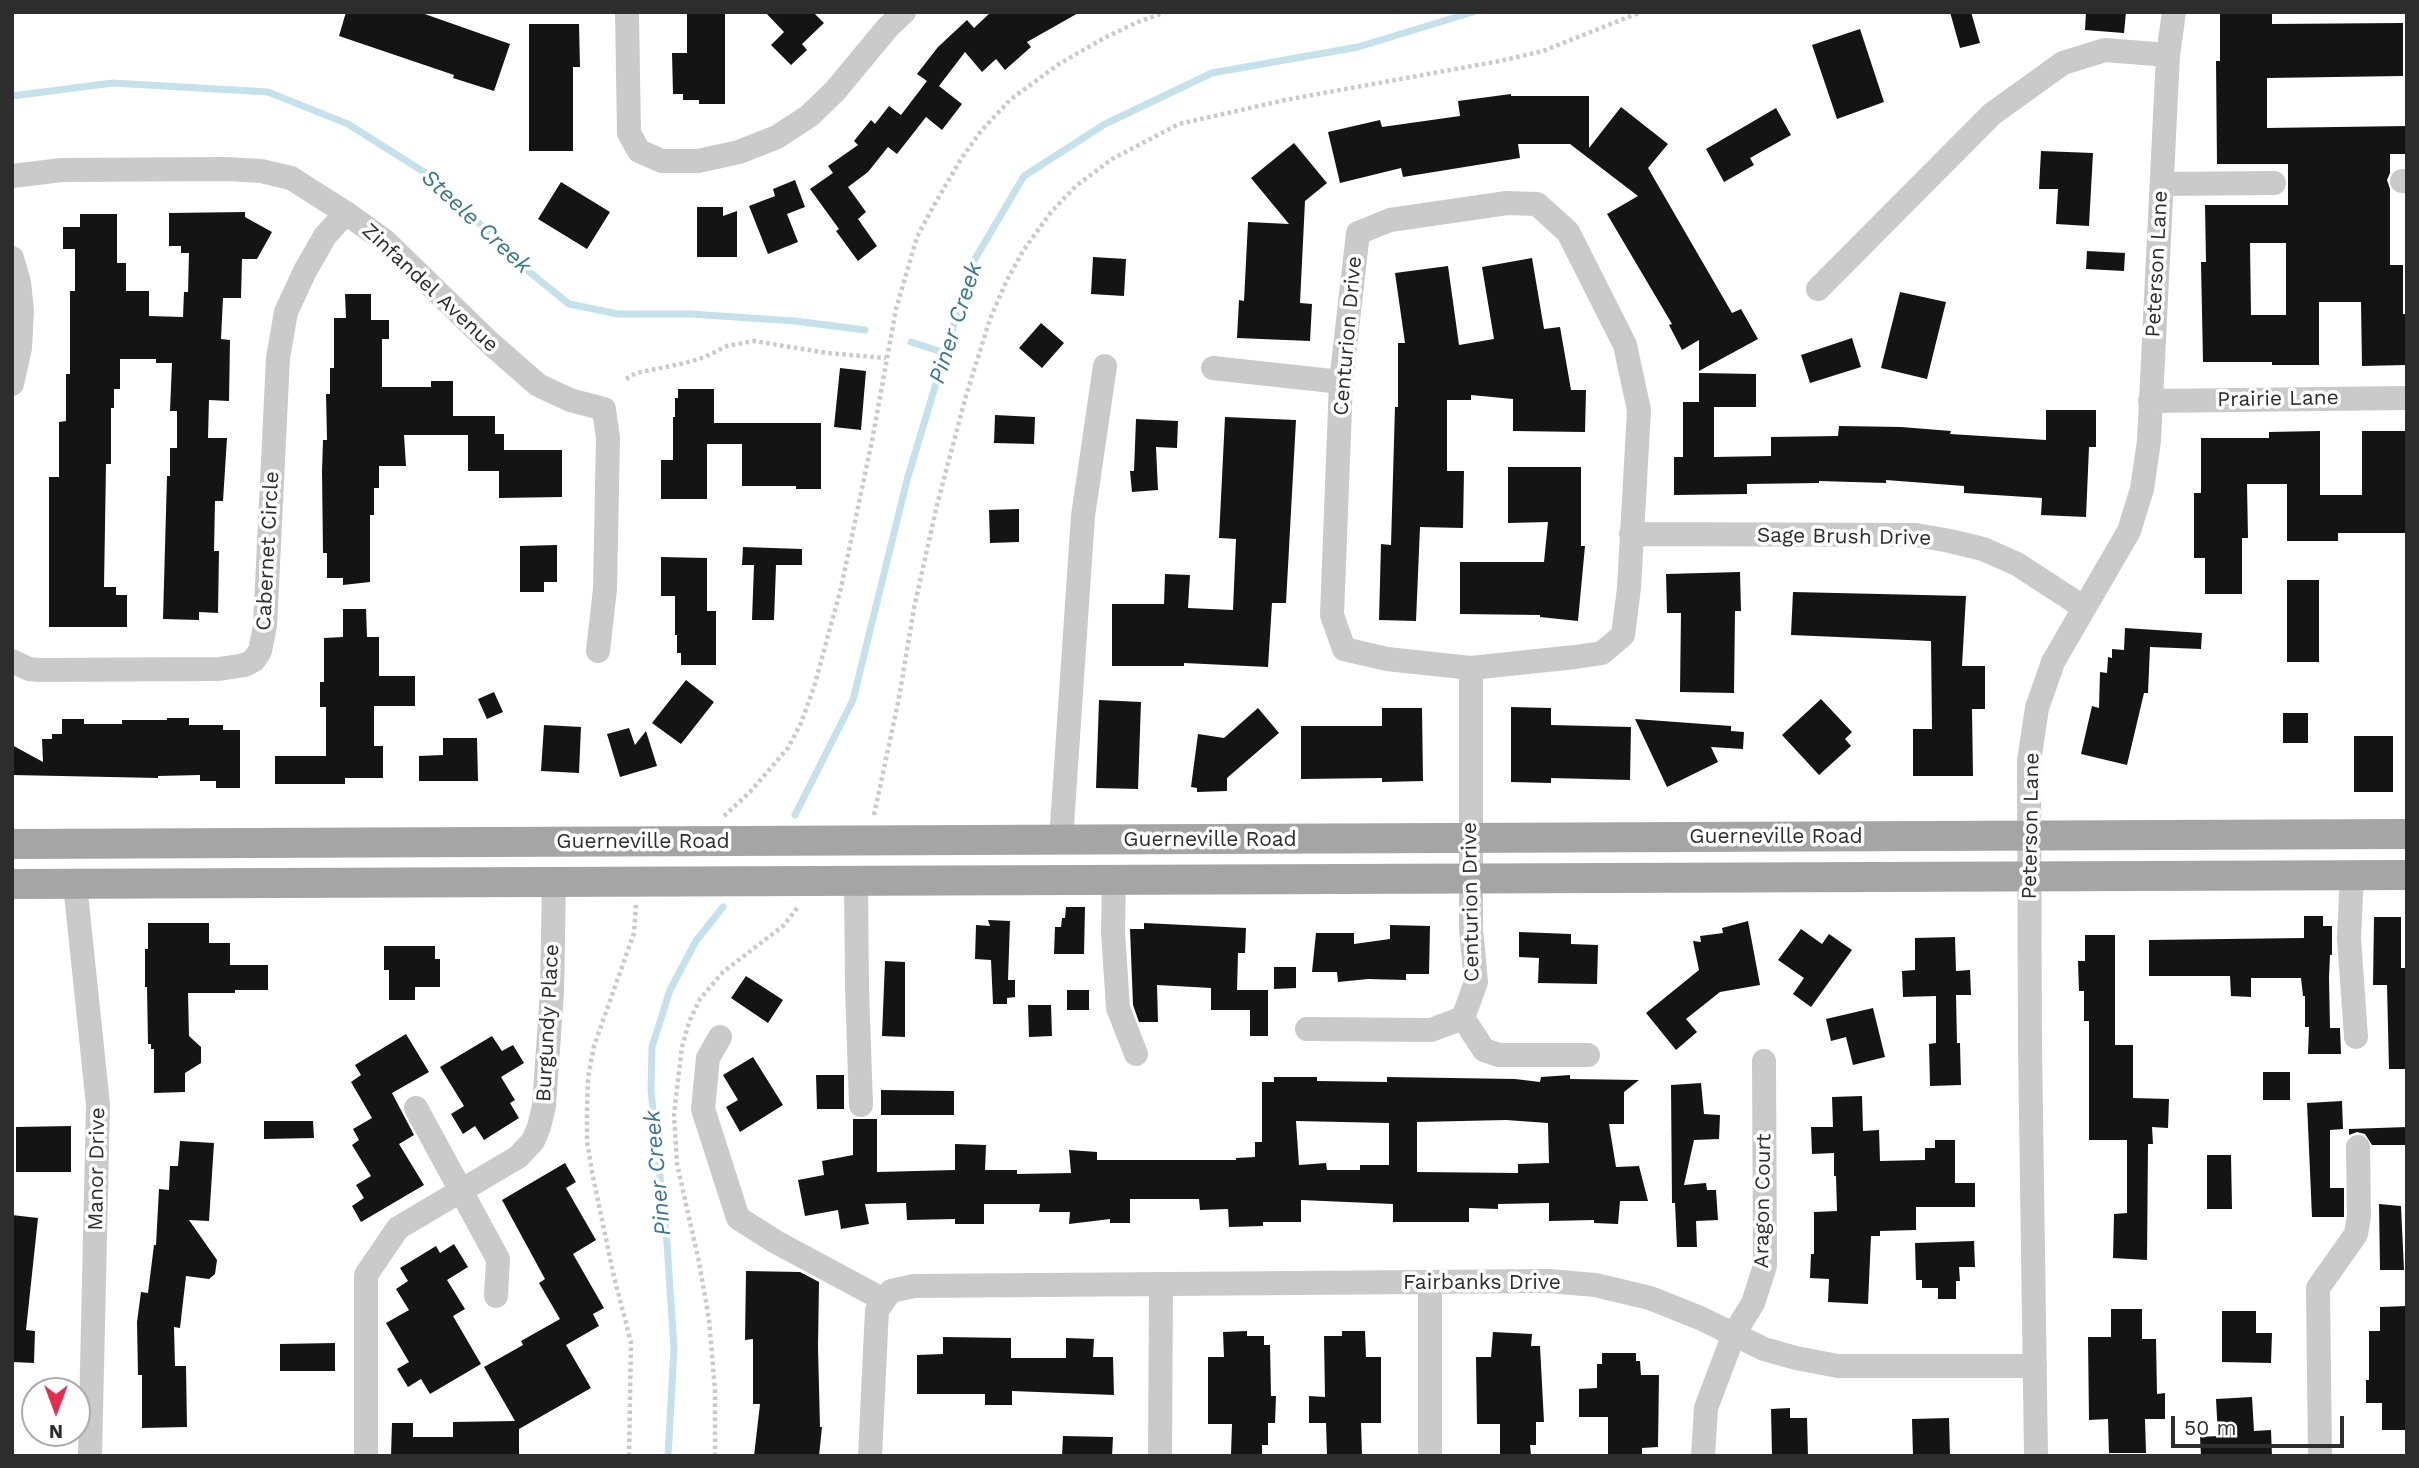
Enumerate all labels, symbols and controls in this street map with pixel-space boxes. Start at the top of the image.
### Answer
water label: Steele Creek [415,164,537,280]
street label: Peterson Lane [2141,190,2173,338]
street label: Zinfandel Avenue [357,218,503,358]
street label: Centurion Drive [1328,255,1368,417]
water label: Piner Creek [923,259,989,387]
street label: Prairie Lane [2217,385,2339,413]
street label: Cabernet Circle [251,471,285,631]
street label: Sage Brush Drive [1757,523,1931,551]
street label: Peterson Lane [2017,752,2045,900]
street label: Centurion Drive [1457,822,1485,982]
street label: Guerneville Road [1689,824,1863,850]
street label: Guerneville Road [1123,827,1297,853]
street label: Guerneville Road [556,829,730,855]
street label: Burgundy Place [531,943,565,1103]
street label: Manor Drive [83,1107,111,1231]
water label: Piner Creek [639,1109,677,1237]
street label: Aragon Court [1749,1133,1777,1269]
street label: Fairbanks Drive [1403,1270,1561,1296]
north arrow [21,1377,91,1447]
scale bar [2174,1402,2347,1446]
text: 50 m [2184,1415,2236,1440]
text: N [49,1420,63,1443]

